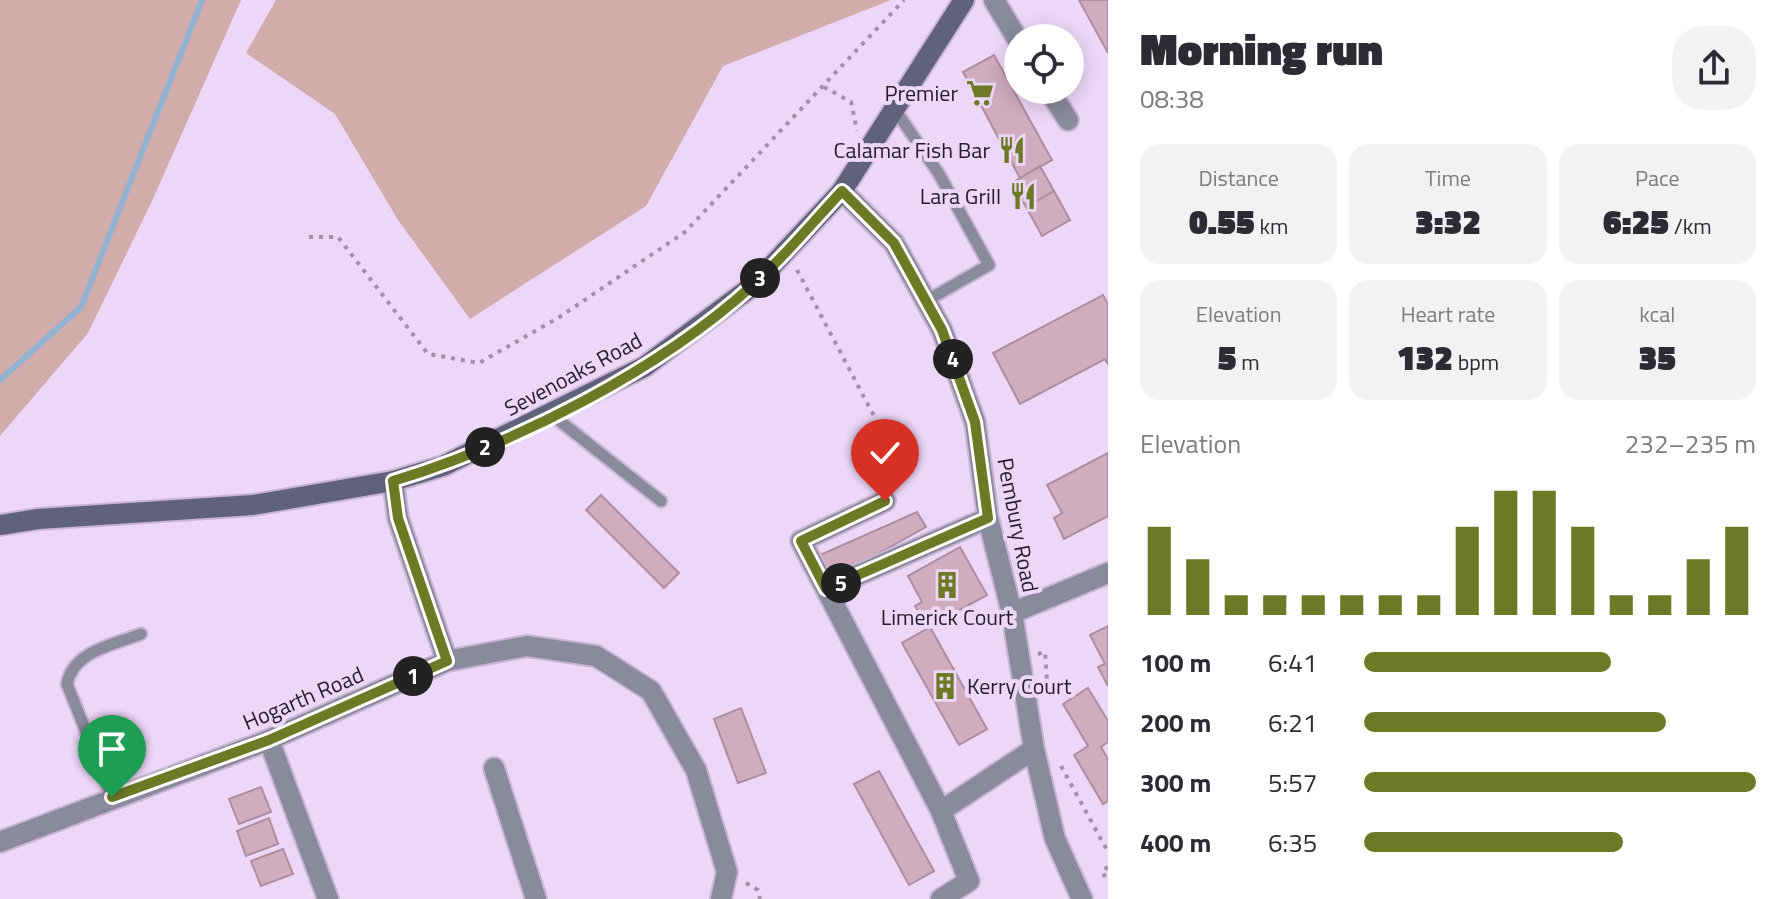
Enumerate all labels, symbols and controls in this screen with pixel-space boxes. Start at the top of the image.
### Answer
text: Morning run [1140,15,1383,82]
map controls [1004,24,1084,104]
button: locate [1004,24,1084,104]
button: share [1672,26,1756,110]
place label: Premier [885,76,958,110]
supermarket icon: Premier [965,78,995,108]
text: 08:38 [1140,79,1204,118]
place label: Calamar Fish Bar [834,133,990,167]
restaurant icon: Calamar Fish Bar [997,135,1027,165]
text: Distance [1198,161,1279,195]
text: Time [1425,161,1471,195]
text: Pace [1635,161,1680,195]
place label: Lara Grill [920,179,1001,213]
restaurant icon: Lara Grill [1008,181,1038,211]
text: 0.55 [1189,195,1255,247]
text: 3:32 [1415,195,1481,247]
text: 6:25 [1603,195,1669,247]
text: km [1255,209,1288,243]
text: /km [1669,209,1712,243]
pin: 3 [740,258,780,298]
text: 3 [754,261,766,295]
text: Elevation [1196,297,1281,331]
text: Heart rate [1401,297,1495,331]
text: kcal [1639,297,1675,331]
street label: Sevenoaks Road [498,323,648,425]
text: 5 [1218,331,1236,383]
text: 132 [1397,331,1453,383]
text: 35 [1639,331,1676,383]
pin: 4 [933,339,973,379]
text: 4 [947,342,959,376]
text: m [1236,345,1260,379]
text: bpm [1453,345,1499,379]
pin [851,419,919,501]
text: Elevation [1140,424,1241,463]
text: 232–235 m [1625,424,1756,463]
pin: 2 [465,427,505,467]
text: 2 [479,430,491,464]
icon: check [863,431,907,475]
street label: Pembury Road [988,455,1048,595]
pin: 5 [821,563,861,603]
text: 5 [835,566,847,600]
building icon: Limerick Court [932,570,962,600]
place label: Limerick Court [881,600,1014,634]
text: 100 m [1140,643,1211,682]
text: 6:41 [1268,643,1317,682]
pin: 1 [393,656,433,696]
street label: Hogarth Road [237,657,369,739]
text: 1 [407,659,419,693]
place label: Kerry Court [967,669,1072,703]
building icon: Kerry Court [930,671,960,701]
text: 200 m [1140,703,1211,742]
text: 6:21 [1268,703,1317,742]
pin [78,715,146,797]
icon: arrive [90,727,134,771]
text: 300 m [1140,763,1211,802]
text: 5:57 [1268,763,1317,802]
text: 400 m [1140,823,1211,862]
text: 6:35 [1268,823,1317,862]

